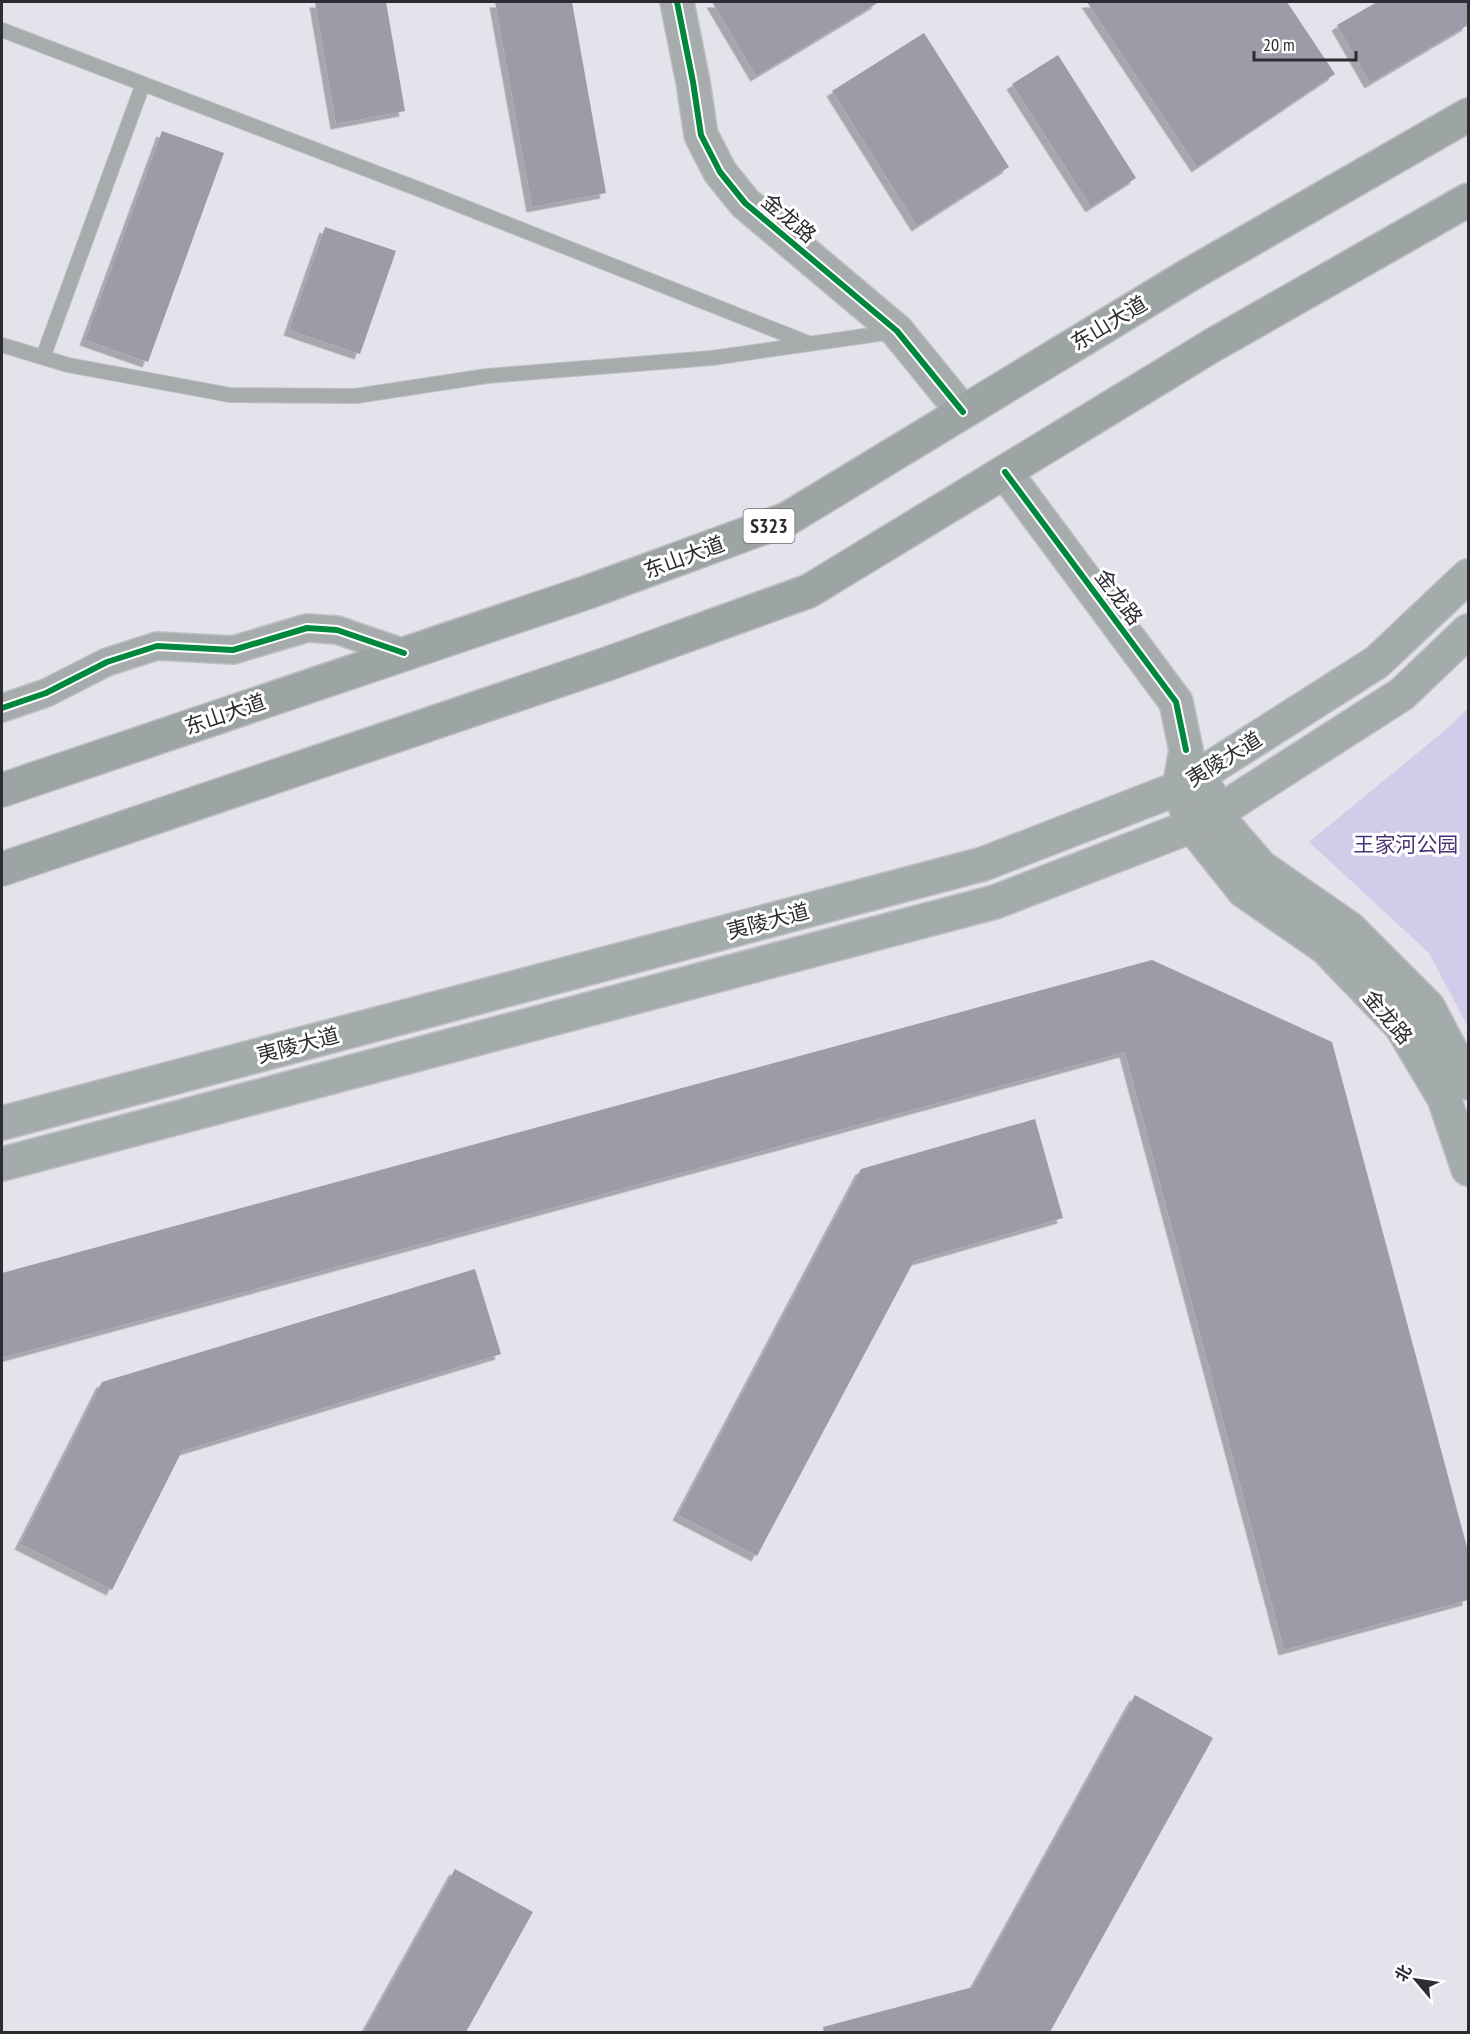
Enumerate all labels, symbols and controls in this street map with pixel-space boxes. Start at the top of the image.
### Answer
scale bar [1254,24,1356,62]
text: 20 m [1263,33,1295,56]
street label: 金龙路 [756,187,822,249]
street label: 东山大道 [1066,290,1152,356]
road number: S323 [744,509,794,543]
street label: 东山大道 [640,530,728,584]
street label: 金龙路 [1089,564,1149,630]
street label: 东山大道 [181,688,269,740]
street label: 夷陵大道 [1181,725,1267,793]
park label: 王家河公园 [1354,831,1459,858]
street label: 夷陵大道 [724,897,812,945]
street label: 金龙路 [1357,984,1419,1050]
street label: 夷陵大道 [254,1021,342,1069]
north arrow [1386,1950,1446,2010]
text: 北 [1390,1961,1416,1985]

